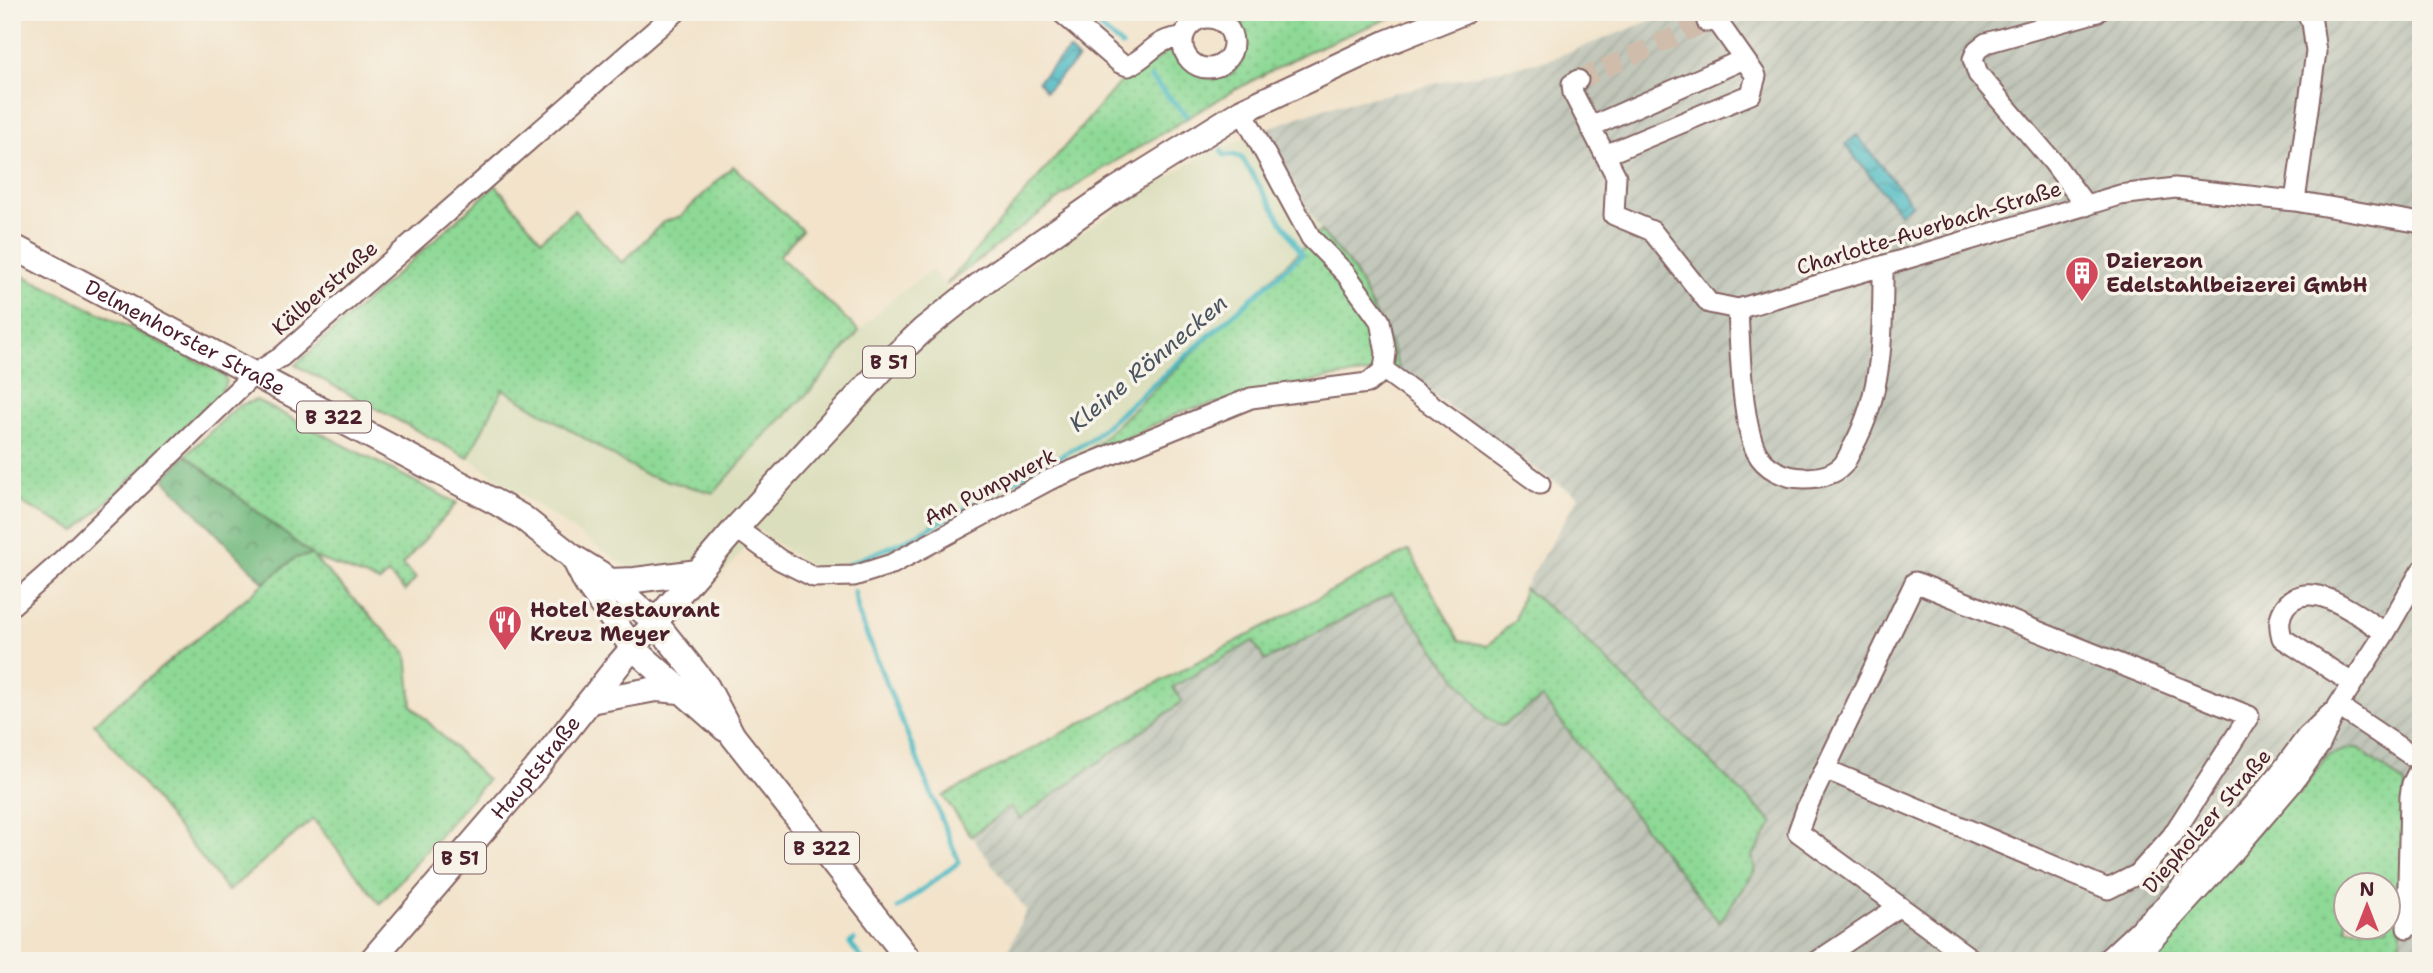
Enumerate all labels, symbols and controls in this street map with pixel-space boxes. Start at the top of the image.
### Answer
street label: Charlotte-Auerbach-Straße [1793,174,2065,282]
street label: Kälberstraße [266,234,384,342]
place label: Dzierzon Edelstahlbeizerei GmbH [2106,247,2368,299]
building icon: Dzierzon Edelstahlbeizerei GmbH [2063,254,2101,303]
street label: Delmenhorster Straße [80,273,290,402]
water label: Kleine Rönnecken [1062,288,1234,438]
road number: B 51 [863,346,915,378]
road number: B 322 [297,402,371,432]
street label: Am Pumpwerk [919,442,1061,532]
place label: Hotel Restaurant Kreuz Meyer [530,596,720,648]
restaurant icon: Hotel Restaurant Kreuz Meyer [486,603,524,652]
street label: Hauptstraße [485,710,587,826]
street label: Diepholzer Straße [2136,743,2278,899]
road number: B 322 [785,832,859,863]
road number: B 51 [434,842,486,874]
north arrow [2332,872,2402,942]
text: N [2359,877,2375,902]

